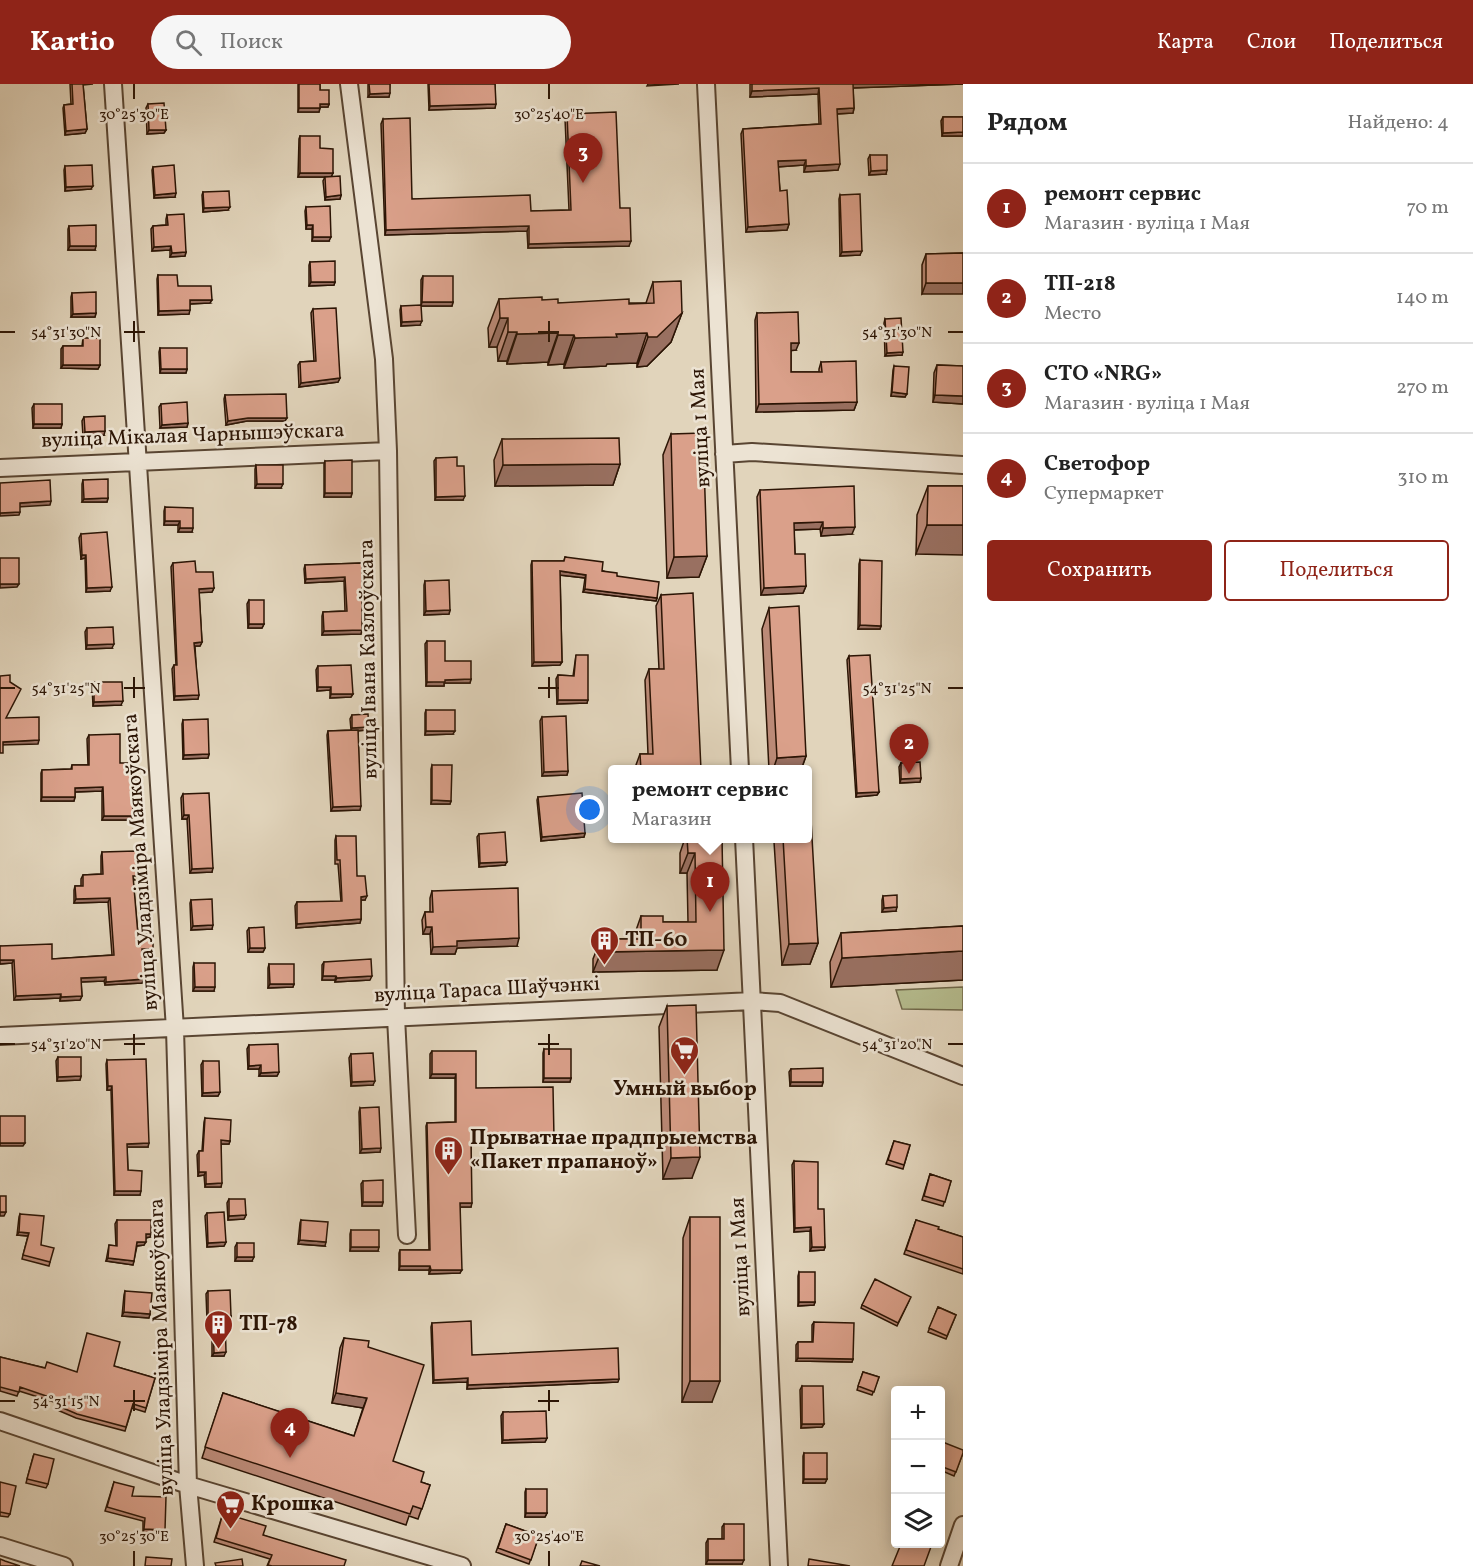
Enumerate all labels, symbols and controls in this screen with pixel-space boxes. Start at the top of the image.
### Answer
search box [151,15,571,69]
text: Kartio [30,23,115,62]
icon: search [172,26,205,59]
text: Поиск [220,27,283,58]
text: Карта [1157,28,1214,57]
text: Слои [1247,28,1296,57]
text: Поделиться [1329,28,1443,57]
text: 30°25'30"E [99,105,169,126]
text: 30°25'40"E [514,105,584,126]
text: Рядом [987,105,1067,141]
text: Найдено: 4 [1348,109,1449,137]
pin: 3 [564,134,602,183]
text: ремонт сервис [1044,179,1201,210]
text: 1 [1002,194,1011,222]
text: 70 m [1406,194,1449,222]
text: Магазин · вуліца 1 Мая [1044,210,1250,238]
text: ТП-218 [1044,269,1116,300]
text: 2 [1001,284,1012,312]
text: 140 m [1396,284,1449,312]
text: Место [1044,300,1101,328]
text: 54°31'30"N [31,323,101,344]
text: 54°31'30"N [862,323,932,344]
text: СТО «NRG» [1044,359,1162,390]
street label: вуліца 1 Мая [683,368,719,488]
text: 3 [1001,374,1012,402]
text: 270 m [1396,374,1449,402]
text: Магазин · вуліца 1 Мая [1044,390,1250,418]
street label: вуліца Мікалая Чарнышэўскага [41,416,345,456]
text: Светофор [1044,449,1150,480]
text: 4 [1000,464,1013,492]
text: 310 m [1397,464,1449,492]
text: Супермаркет [1044,480,1164,508]
street label: вуліца Івана Казлоўскага [352,539,386,779]
button: Сохранить [987,540,1212,601]
button: Поделиться [1224,540,1449,601]
text: 54°31'25"N [31,679,101,700]
text: 54°31'25"N [862,679,932,700]
street label: вуліца Уладзіміра Маякоўскага [116,712,166,1012]
pin: 2 [890,724,928,774]
popup [608,765,812,843]
text: ремонт сервис [632,775,788,806]
your location [575,795,604,824]
text: Магазин [632,806,712,834]
pin: 1 [690,862,730,912]
building icon: ТП-60 [588,924,620,966]
place label: ТП-60 [625,926,687,955]
street label: вуліца Тараса Шаўчэнкі [373,970,601,1010]
supermarket icon: Умный выбор [669,1034,701,1076]
text: 54°31'20"N [31,1035,101,1056]
text: 54°31'20"N [862,1035,932,1056]
place label: Умный выбор [613,1075,757,1104]
place label: Прыватнае прадпрыемства «Пакет прапаноў» [470,1124,758,1177]
building icon: Прыватнае прадпрыемства «Пакет прапаноў» [433,1134,465,1176]
street label: вуліца 1 Мая [723,1197,759,1317]
street label: вуліца Уладзіміра Маякоўскага [142,1198,182,1496]
building icon: ТП-78 [202,1308,234,1350]
place label: ТП-78 [239,1310,298,1339]
map controls [891,1386,945,1548]
button: + [891,1386,945,1440]
text: 54°31'15"N [32,1392,100,1413]
pin: 4 [270,1408,310,1458]
button: − [891,1440,945,1494]
supermarket icon: Крошка [214,1488,246,1530]
place label: Крошка [251,1490,334,1519]
button: layers [891,1494,945,1548]
text: 30°25'30"E [99,1527,169,1548]
text: 30°25'40"E [514,1527,584,1548]

